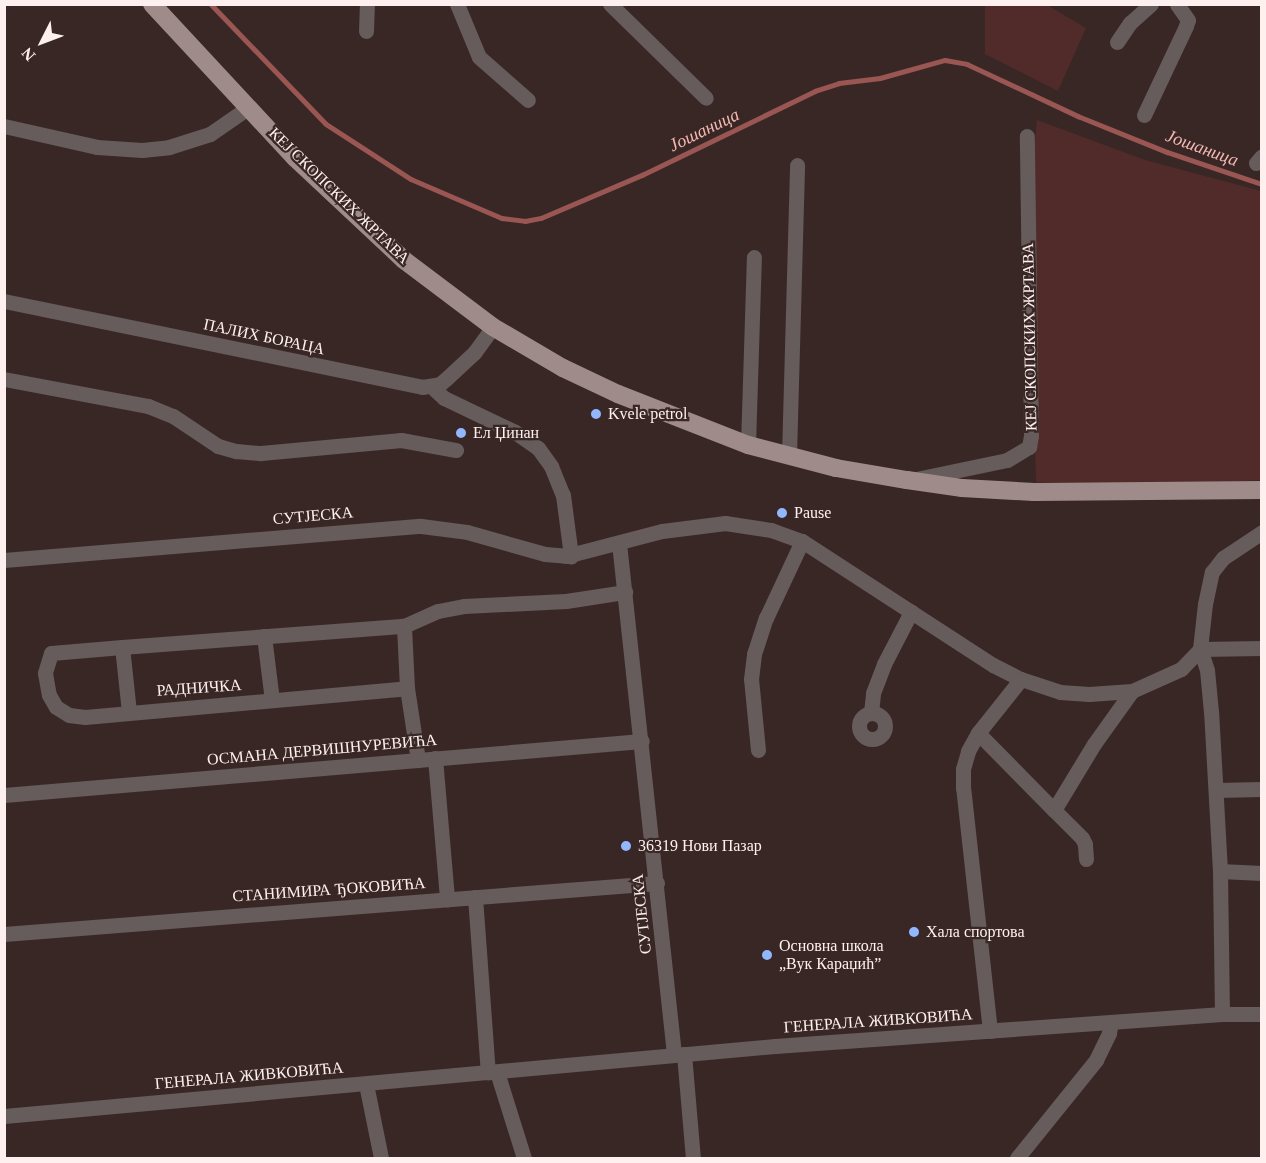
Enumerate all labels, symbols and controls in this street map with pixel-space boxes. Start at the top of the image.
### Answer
north arrow [12,12,72,72]
text: N [18,44,38,64]
water label: Јошаница [665,104,743,156]
street label: КЕЈ СКОПСКИХ ЖРТАВА [265,124,413,268]
water label: Јошаница [1163,125,1241,171]
street label: КЕЈ СКОПСКИХ ЖРТАВА [1019,243,1041,431]
street label: ПАЛИХ БОРАЦА [202,315,326,359]
place label: Kvele petrol [608,404,688,424]
marker: Kvele petrol [589,407,603,421]
place label: Ел Џинан [473,423,539,443]
marker: Ел Џинан [454,426,468,440]
street label: СУТЈЕСКА [272,503,354,529]
place label: Pause [794,503,831,523]
marker: Pause [775,506,789,520]
street label: РАДНИЧКА [156,675,242,701]
street label: ОСМАНА ДЕРВИШНУРЕВИЋА [206,730,438,770]
place label: 36319 Нови Пазар [638,836,762,856]
marker: 36319 Нови Пазар [619,839,633,853]
street label: СУТЈЕСКА [628,873,656,955]
street label: СТАНИМИРА ЂОКОВИЋА [232,874,426,906]
place label: Хала спортова [926,922,1025,942]
marker: Хала спортова [907,925,921,939]
place label: Основна школа „Вук Караџић” [779,936,884,974]
marker: Основна школа „Вук Караџић” [760,948,774,962]
street label: ГЕНЕРАЛА ЖИВКОВИЋА [783,1005,973,1037]
street label: ГЕНЕРАЛА ЖИВКОВИЋА [154,1058,344,1094]

